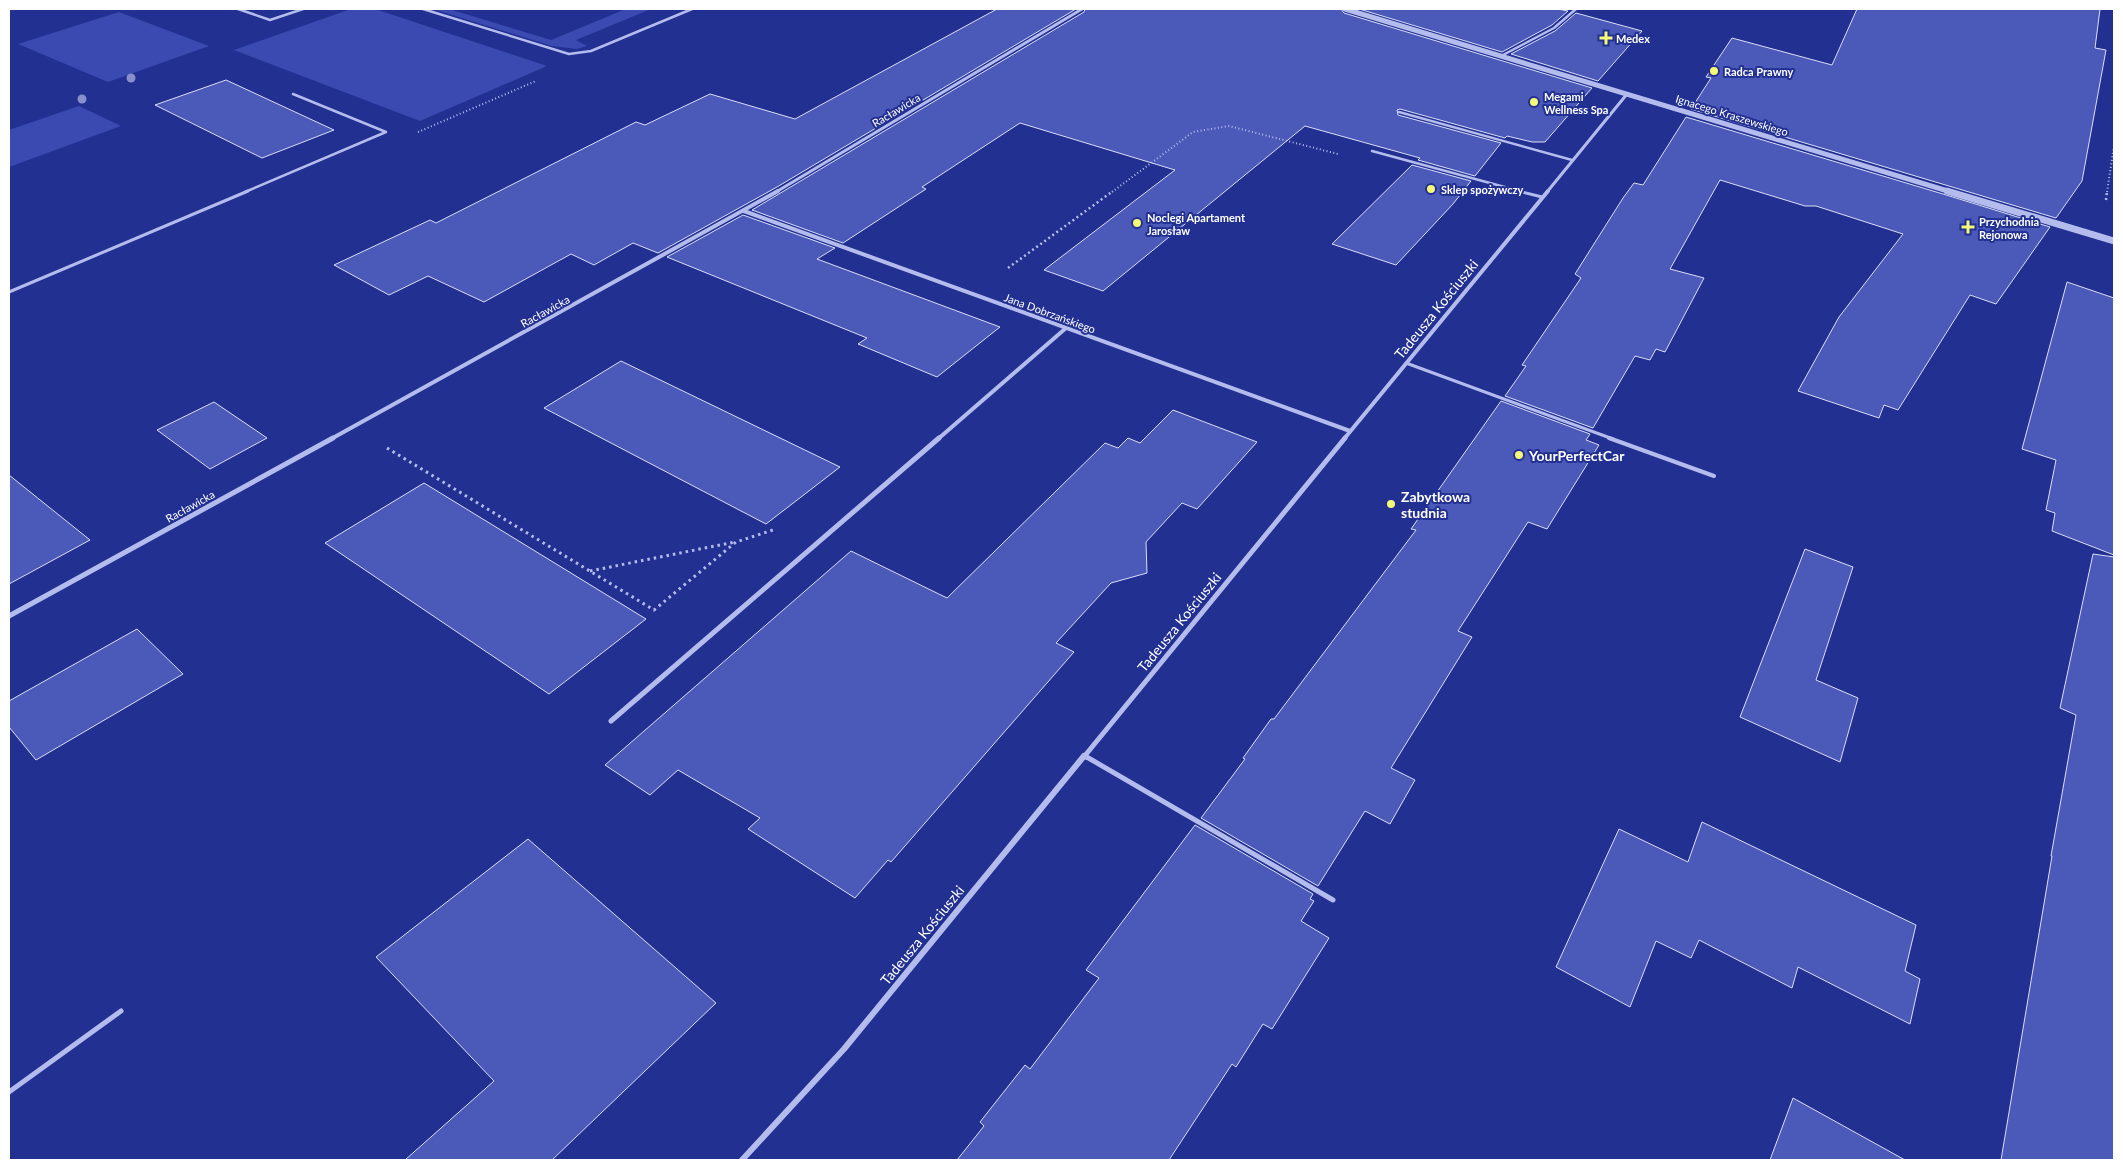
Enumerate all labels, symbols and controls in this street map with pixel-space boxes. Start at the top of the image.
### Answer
marker: Medex [1600,32,1612,44]
place label: Medex [1616,32,1650,45]
marker: Radca Prawny [1708,65,1720,77]
place label: Radca Prawny [1724,65,1794,78]
place label: Megami Wellness Spa [1544,90,1608,116]
street label: Racławicka [870,91,922,129]
street label: Ignacego Kraszewskiego [1674,92,1790,138]
marker: Megami Wellness Spa [1528,96,1540,108]
marker: Sklep spożywczy [1425,183,1437,195]
place label: Sklep spożywczy [1441,183,1524,196]
place label: Noclegi Apartament Jarosław [1147,211,1246,237]
place label: Przychodnia Rejonowa [1979,215,2039,241]
marker: Noclegi Apartament Jarosław [1131,217,1143,229]
marker: Przychodnia Rejonowa [1961,220,1975,234]
street label: Tadeusza Kościuszki [1391,256,1481,362]
street label: Jana Dobrzańskiego [1003,290,1097,336]
street label: Racławicka [518,292,572,330]
place label: YourPerfectCar [1528,447,1625,464]
marker: YourPerfectCar [1513,449,1525,461]
street label: Racławicka [163,487,217,525]
place label: Zabytkowa studnia [1401,488,1470,521]
marker: Zabytkowa studnia [1385,498,1397,510]
street label: Tadeusza Kościuszki [1134,569,1224,675]
street label: Tadeusza Kościuszki [877,882,967,988]

